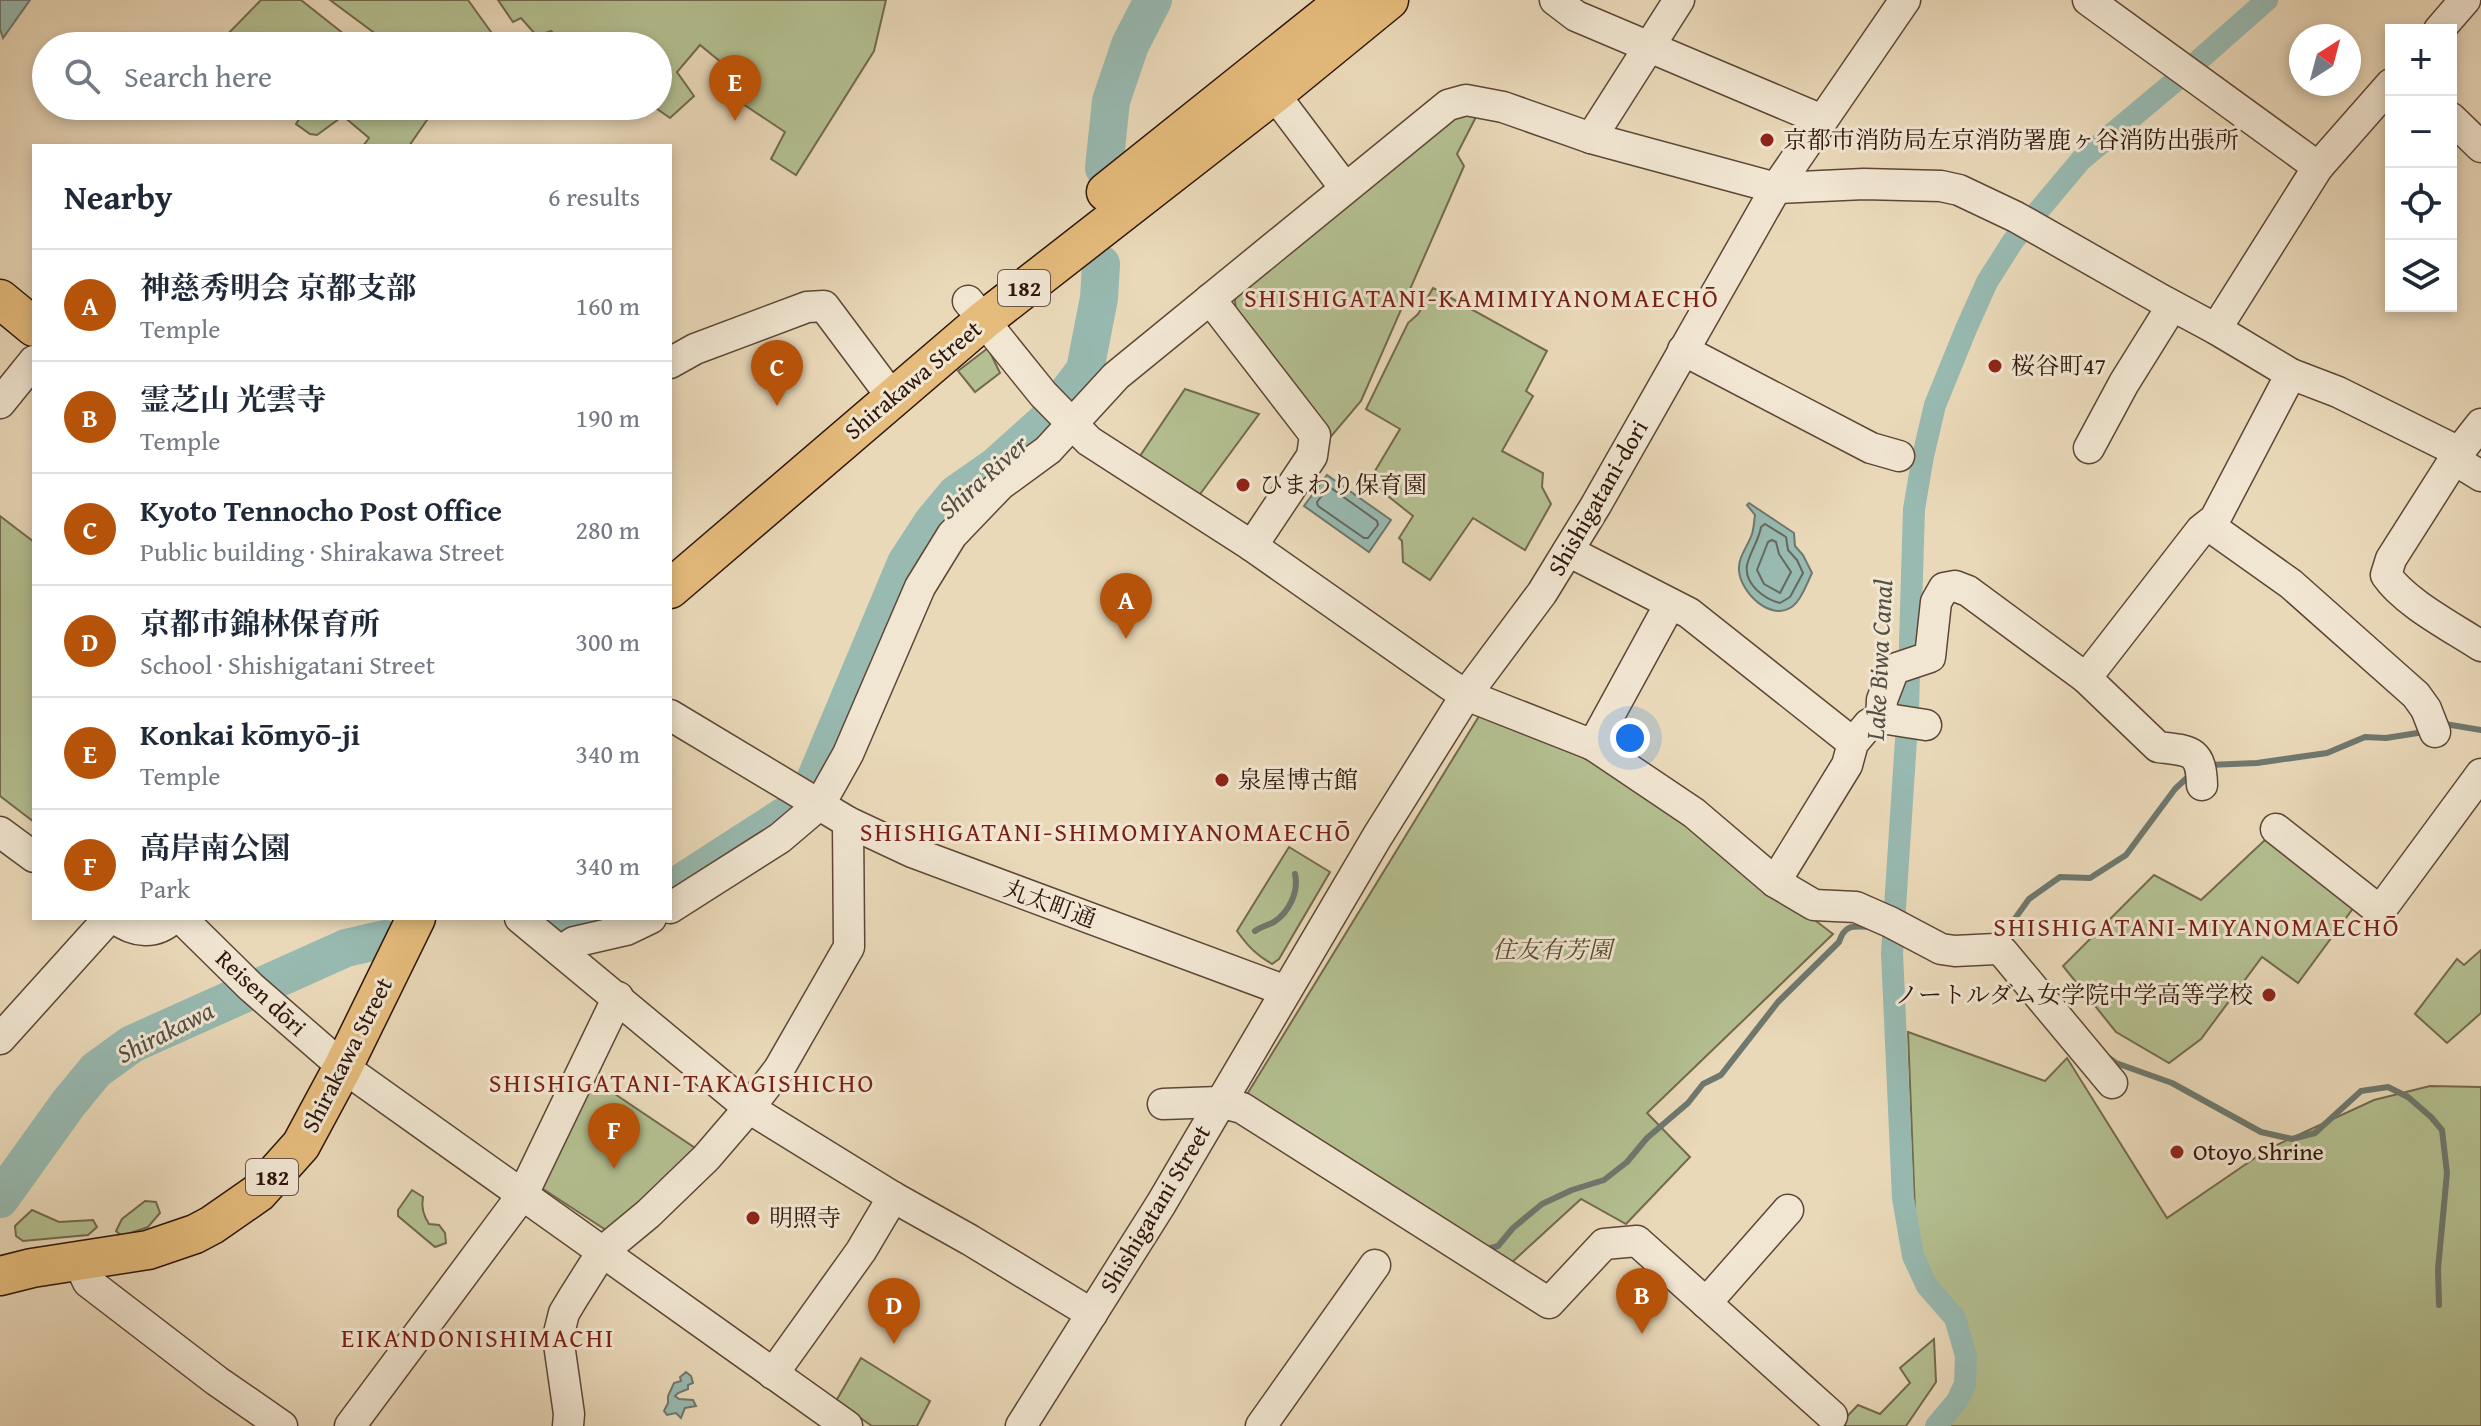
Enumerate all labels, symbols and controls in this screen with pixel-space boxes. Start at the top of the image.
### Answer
north arrow [2289,24,2361,96]
map controls [2385,24,2457,312]
button: + [2385,24,2457,96]
search box [32,32,672,120]
icon: search [60,54,104,98]
text: Search here [124,54,272,98]
pin: E [709,55,761,121]
button: − [2385,96,2457,168]
place label: 京都市消防局左京消防署鹿ヶ谷消防出張所 [1783,122,2239,157]
marker: 京都市消防局左京消防署鹿ヶ谷消防出張所 [1758,131,1776,149]
button: locate [2385,168,2457,240]
text: Nearby [64,172,173,221]
text: 6 results [548,177,640,216]
button: layers [2385,240,2457,312]
text: 神慈秀明会 京都支部 [140,265,417,309]
road number: 182 [998,270,1050,306]
district label: SHISHIGATANI-KAMIMIYANOMAECHŌ [1244,278,1720,317]
text: A [82,286,98,325]
text: 160 m [575,286,640,325]
text: Temple [140,309,221,348]
street label: Shirakawa Street [836,311,989,448]
pin: C [751,340,803,406]
place label: 桜谷町47 [2011,348,2106,383]
marker: 桜谷町47 [1986,357,2004,375]
text: 霊芝山 光雲寺 [140,377,327,421]
text: B [82,398,98,437]
text: 190 m [575,398,640,437]
street label: Shishigatani-dori [1539,413,1657,582]
text: Temple [140,421,221,460]
water label: Shira River [929,424,1038,528]
place label: ひまわり保育園 [1259,467,1427,502]
marker: ひまわり保育園 [1234,476,1252,494]
text: Kyoto Tennocho Post Office [140,488,502,532]
text: C [83,510,97,549]
text: 280 m [575,510,640,549]
text: Public building · Shirakawa Street [140,532,504,571]
pin: A [1100,573,1152,639]
water label: Lake Biwa Canal [1855,578,1902,743]
text: 京都市錦林保育所 [140,601,380,645]
text: D [82,622,98,661]
text: 300 m [575,622,640,661]
text: School · Shishigatani Street [140,645,435,684]
text: Konkai kōmyō-ji [140,712,360,756]
your location [1610,718,1650,758]
text: E [83,734,97,773]
text: 340 m [575,734,640,773]
text: Temple [140,756,221,795]
place label: 泉屋博古館 [1238,762,1358,797]
marker: 泉屋博古館 [1213,771,1231,789]
district label: SHISHIGATANI-SHIMOMIYANOMAECHŌ [860,812,1352,851]
text: 高岸南公園 [140,825,290,869]
text: F [83,846,97,885]
text: 340 m [575,846,640,885]
text: Park [140,869,190,908]
street label: 丸太町通 [999,871,1101,936]
district label: SHISHIGATANI-MIYANOMAECHŌ [1993,907,2401,946]
park label: 住友有芳園 [1492,932,1616,967]
street label: Reisen dōri [208,941,315,1044]
street label: Shirakawa Street [292,971,401,1139]
place label: ノートルダム女学院中学高等学校 [1895,977,2253,1012]
marker: ノートルダム女学院中学高等学校 [2260,986,2278,1004]
water label: Shirakawa [109,990,220,1073]
district label: SHISHIGATANI-TAKAGISHICHO [489,1063,875,1102]
pin: F [588,1103,640,1169]
street label: Shishigatani Street [1090,1117,1219,1300]
place label: Otoyo Shrine [2193,1134,2324,1169]
marker: Otoyo Shrine [2168,1143,2186,1161]
road number: 182 [246,1159,298,1195]
place label: 明照寺 [769,1200,841,1235]
marker: 明照寺 [744,1209,762,1227]
pin: B [1616,1268,1668,1334]
pin: D [868,1278,920,1344]
district label: EIKANDONISHIMACHI [341,1318,615,1357]

